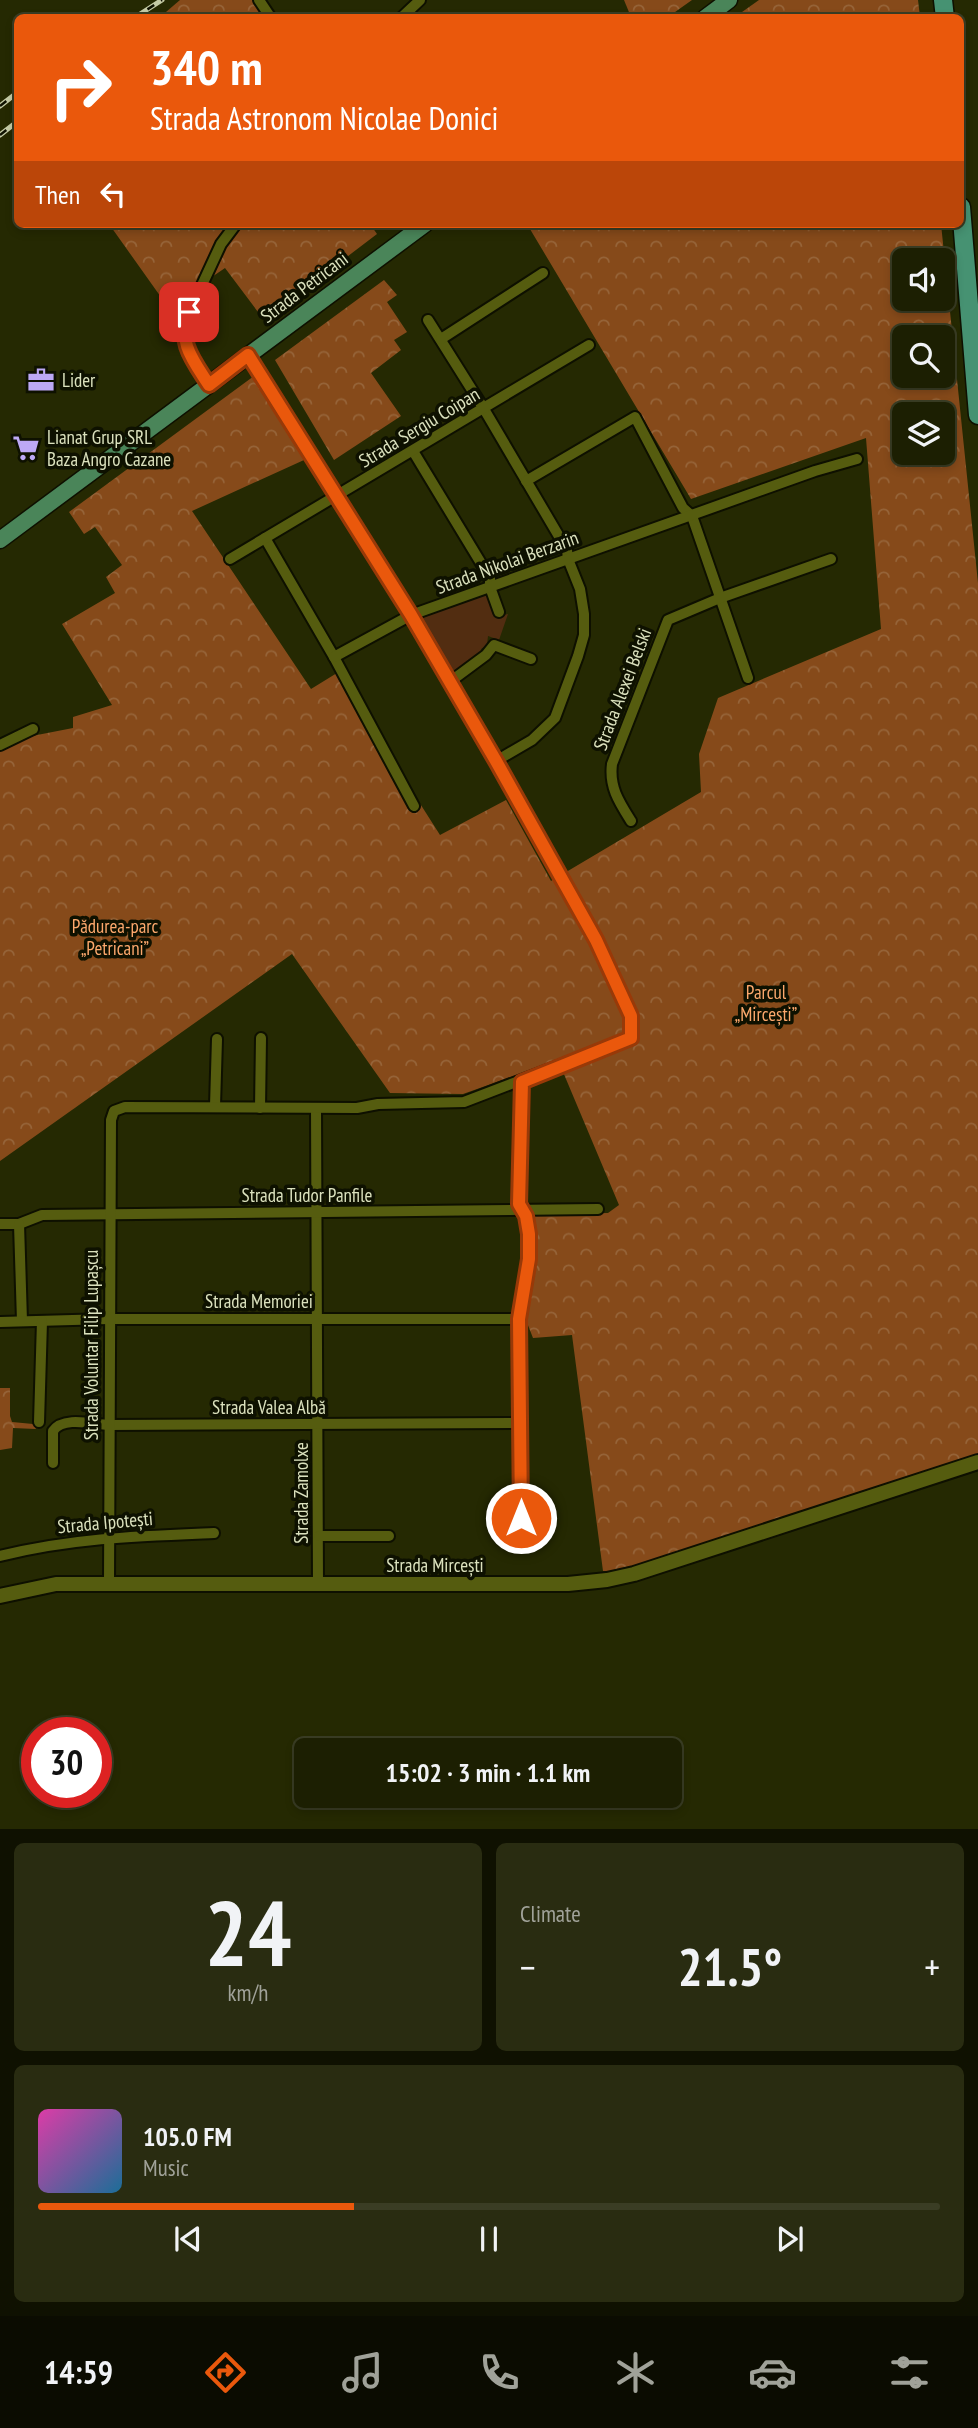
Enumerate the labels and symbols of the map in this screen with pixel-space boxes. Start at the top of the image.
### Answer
street label: Strada Petricani [256,246,352,328]
pin [159,282,219,342]
office icon: Lider [26,365,56,395]
place label: Lider [62,368,96,392]
street label: Strada Sergiu Coipan [354,382,484,472]
place label: Lianat Grup SRL Baza Angro Cazane [47,425,171,471]
supermarket icon: Lianat Grup SRL Baza Angro Cazane [11,433,41,463]
street label: Strada Nikolai Berzarin [432,525,582,599]
street label: Strada Alexei Belski [588,624,656,754]
park label: Pădurea-parc „Petricani” [72,914,159,960]
park label: Parcul „Mircești” [735,980,797,1026]
street label: Strada Tudor Panfile [242,1183,373,1207]
street label: Strada Voluntar Filip Lupașcu [79,1250,103,1440]
street label: Strada Memoriei [205,1289,313,1313]
street label: Strada Valea Albă [212,1395,326,1419]
street label: Strada Zamolxe [289,1442,313,1544]
position arrow [484,1481,558,1555]
street label: Strada Ipotești [56,1506,154,1538]
street label: Strada Mircești [386,1553,484,1577]
speed limit sign: 30 [21,1717,112,1808]

